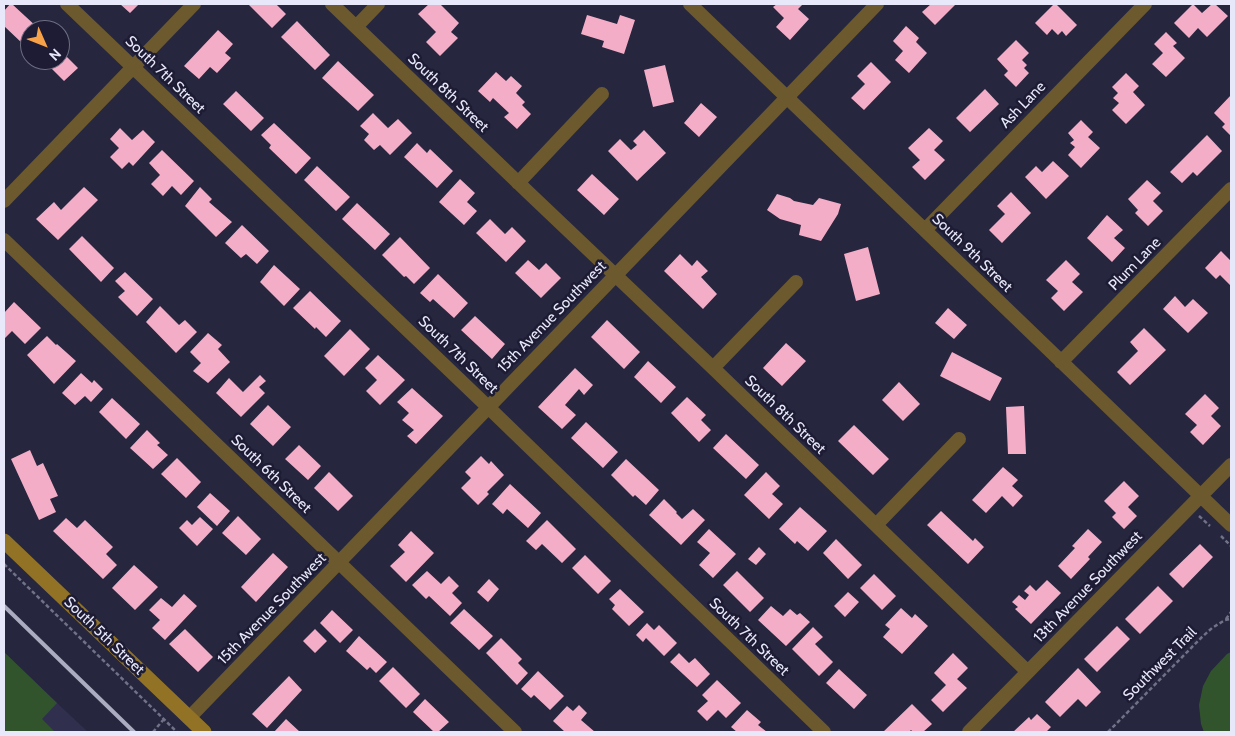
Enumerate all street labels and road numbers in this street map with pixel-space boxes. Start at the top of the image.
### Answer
street label: South 7th Street [121,32,209,118]
street label: South 8th Street [404,50,492,136]
street label: Ash Lane [996,78,1050,132]
street label: South 9th Street [928,210,1016,296]
street label: Plum Lane [1105,234,1165,294]
street label: 15th Avenue Southwest [494,257,610,377]
street label: South 7th Street [414,312,502,398]
street label: South 8th Street [741,372,829,458]
street label: South 6th Street [227,431,315,517]
street label: 13th Avenue Southwest [1030,527,1146,647]
street label: 15th Avenue Southwest [214,549,330,669]
street label: South 5th Street [60,593,148,679]
street label: South 7th Street [705,594,793,680]
street label: Southwest Trail [1120,624,1200,704]

